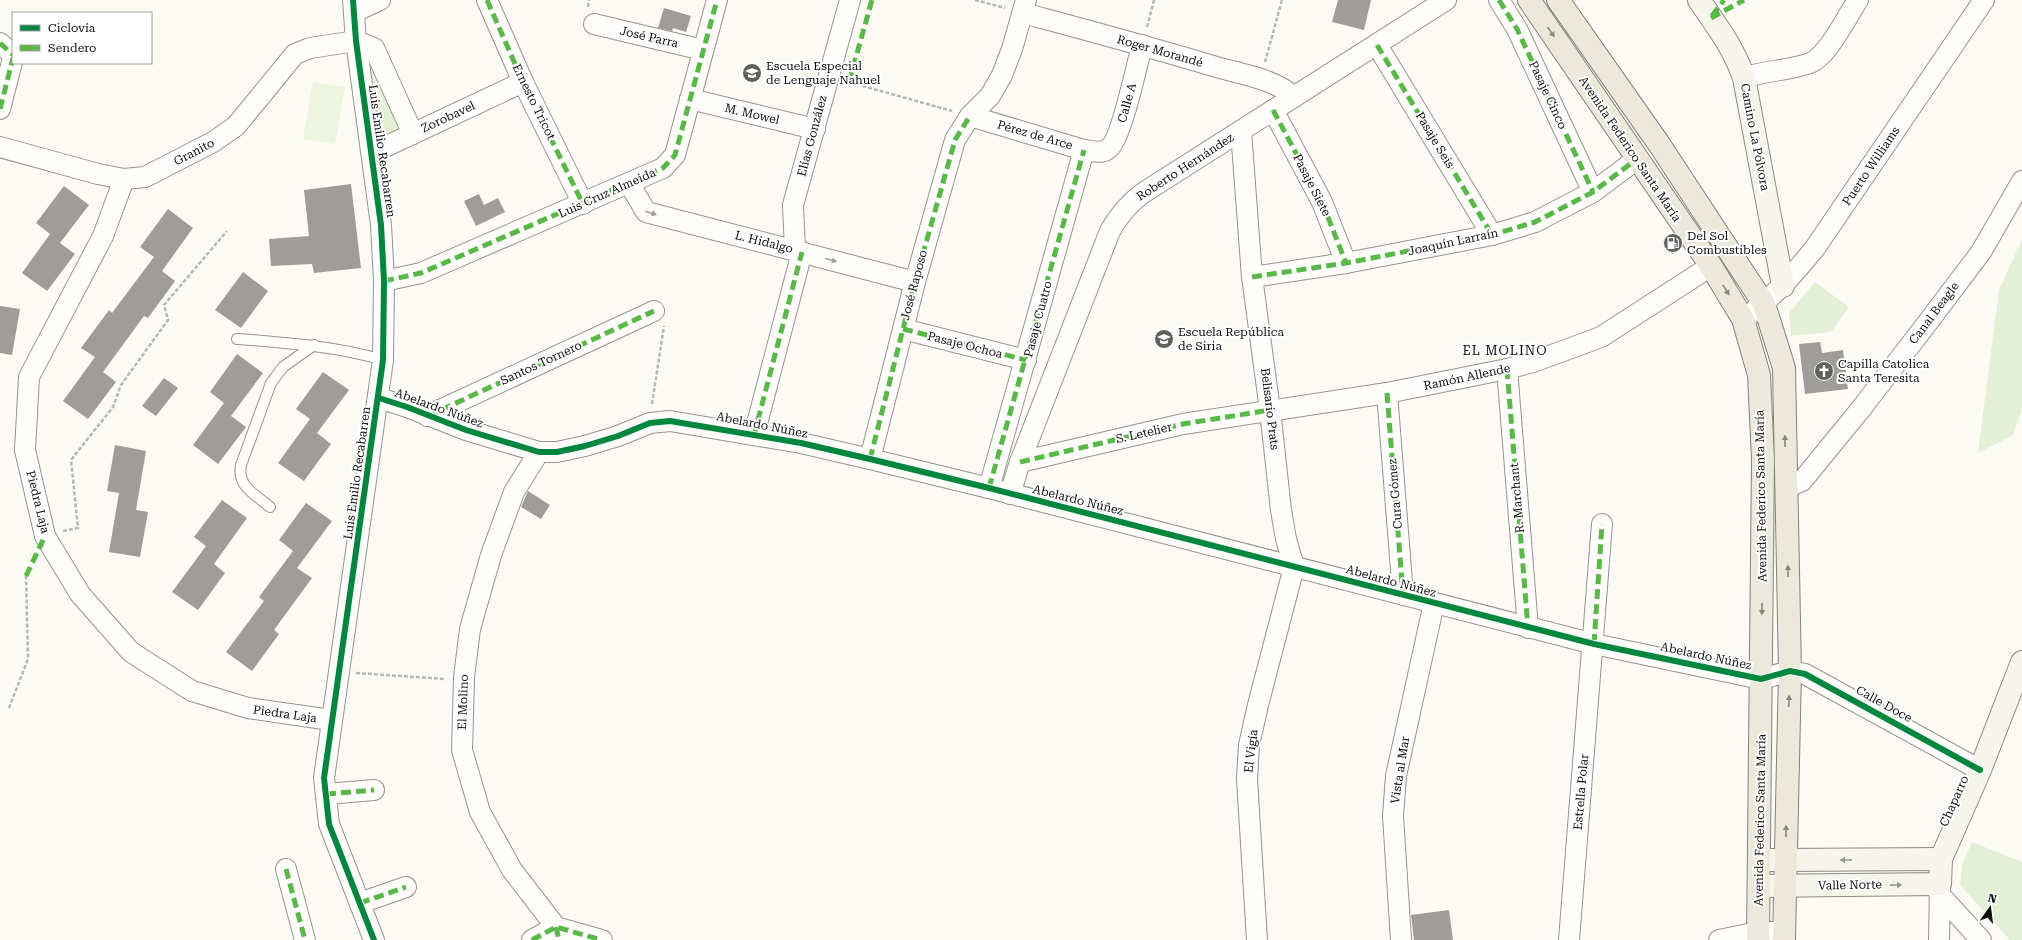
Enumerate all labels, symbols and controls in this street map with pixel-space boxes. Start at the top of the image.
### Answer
legend [12,12,152,64]
text: Ciclovía [48,21,96,35]
street label: José Parra [618,23,680,51]
one-way arrow [1547,27,1555,37]
street label: Roger Morandé [1116,32,1205,70]
text: Sendero [48,41,96,55]
place label: Escuela Especial de Lenguaje Nahuel [766,59,881,87]
street label: Pasaje Cinco [1526,59,1570,131]
street label: Ernesto Tricot [510,62,559,143]
school or university icon: Escuela Especial de Lenguaje Nahuel [741,62,763,84]
street label: Avenida Federico Santa María [1576,74,1684,225]
street label: Calle A [1115,81,1139,124]
street label: Camino La Pólvora [1738,82,1772,192]
street label: Luis Emilio Recabarren [366,84,398,219]
street label: Elías González [794,94,830,178]
street label: Zorobavel [419,98,477,136]
street label: M. Mowel [723,101,781,127]
street label: Pasaje Seis [1413,109,1457,171]
street label: Pérez de Arce [996,118,1075,153]
street label: Puerto Williams [1839,124,1903,208]
street label: Roberto Hernández [1134,130,1236,204]
street label: Granito [171,135,217,169]
street label: Pasaje Siete [1290,151,1334,219]
street label: Luis Cruz Almeida [556,165,658,221]
one-way arrow [646,210,658,216]
street label: Joaquín Larraín [1407,226,1500,258]
street label: L. Hidalgo [734,228,794,256]
place label: Del Sol Combustibles [1687,229,1767,257]
fuel station icon: Del Sol Combustibles [1662,232,1684,254]
street label: José Raposo [898,248,930,322]
one-way arrow [826,257,838,263]
street label: Pasaje Cuatro [1021,279,1055,359]
street label: Canal Beagle [1906,279,1962,347]
one-way arrow [1722,285,1730,295]
place label: Escuela República de Siria [1178,325,1284,353]
school or university icon: Escuela República de Siria [1153,328,1175,350]
street label: Pasaje Ochoa [926,329,1005,361]
street label: Santos Tornero [498,338,584,388]
district label: EL MOLINO [1462,343,1548,358]
place label: Capilla Catolica Santa Teresita [1838,357,1930,385]
church icon: Capilla Catolica Santa Teresita [1813,360,1835,382]
street label: Ramón Allende [1422,361,1512,393]
street label: Belisario Prats [1258,367,1282,451]
street label: Abelardo Núñez [393,386,485,431]
street label: Luis Emilio Recabarren [341,405,373,540]
street label: Abelardo Núñez [715,409,809,441]
street label: Avenida Federico Santa María [1752,409,1770,582]
street label: S. Letelier [1115,420,1174,446]
one-way arrow [1782,435,1789,447]
street label: Cura Gómez [1385,458,1405,530]
street label: R. Marchant [1507,462,1527,534]
street label: Piedra Laja [23,469,53,535]
street label: Abelardo Núñez [1031,482,1125,518]
street label: Abelardo Núñez [1344,562,1438,600]
one-way arrow [1785,564,1791,577]
one-way arrow [1758,603,1765,615]
street label: Abelardo Núñez [1659,640,1753,673]
street label: El Molino [455,674,471,730]
street label: Calle Doce [1853,683,1915,725]
one-way arrow [1786,694,1792,707]
street label: Piedra Laja [252,703,318,725]
street label: El Vigía [1241,728,1261,774]
street label: Avenida Federico Santa María [1751,733,1769,906]
street label: Vista al Mar [1388,735,1412,805]
street label: Estrella Polar [1571,753,1591,831]
street label: Chaparro [1937,773,1971,829]
one-way arrow [1783,824,1789,837]
one-way arrow [1839,857,1852,863]
street label: Valle Norte [1818,877,1883,893]
one-way arrow [1890,882,1903,888]
north arrow [1970,888,2010,928]
text: N [1987,891,1998,906]

